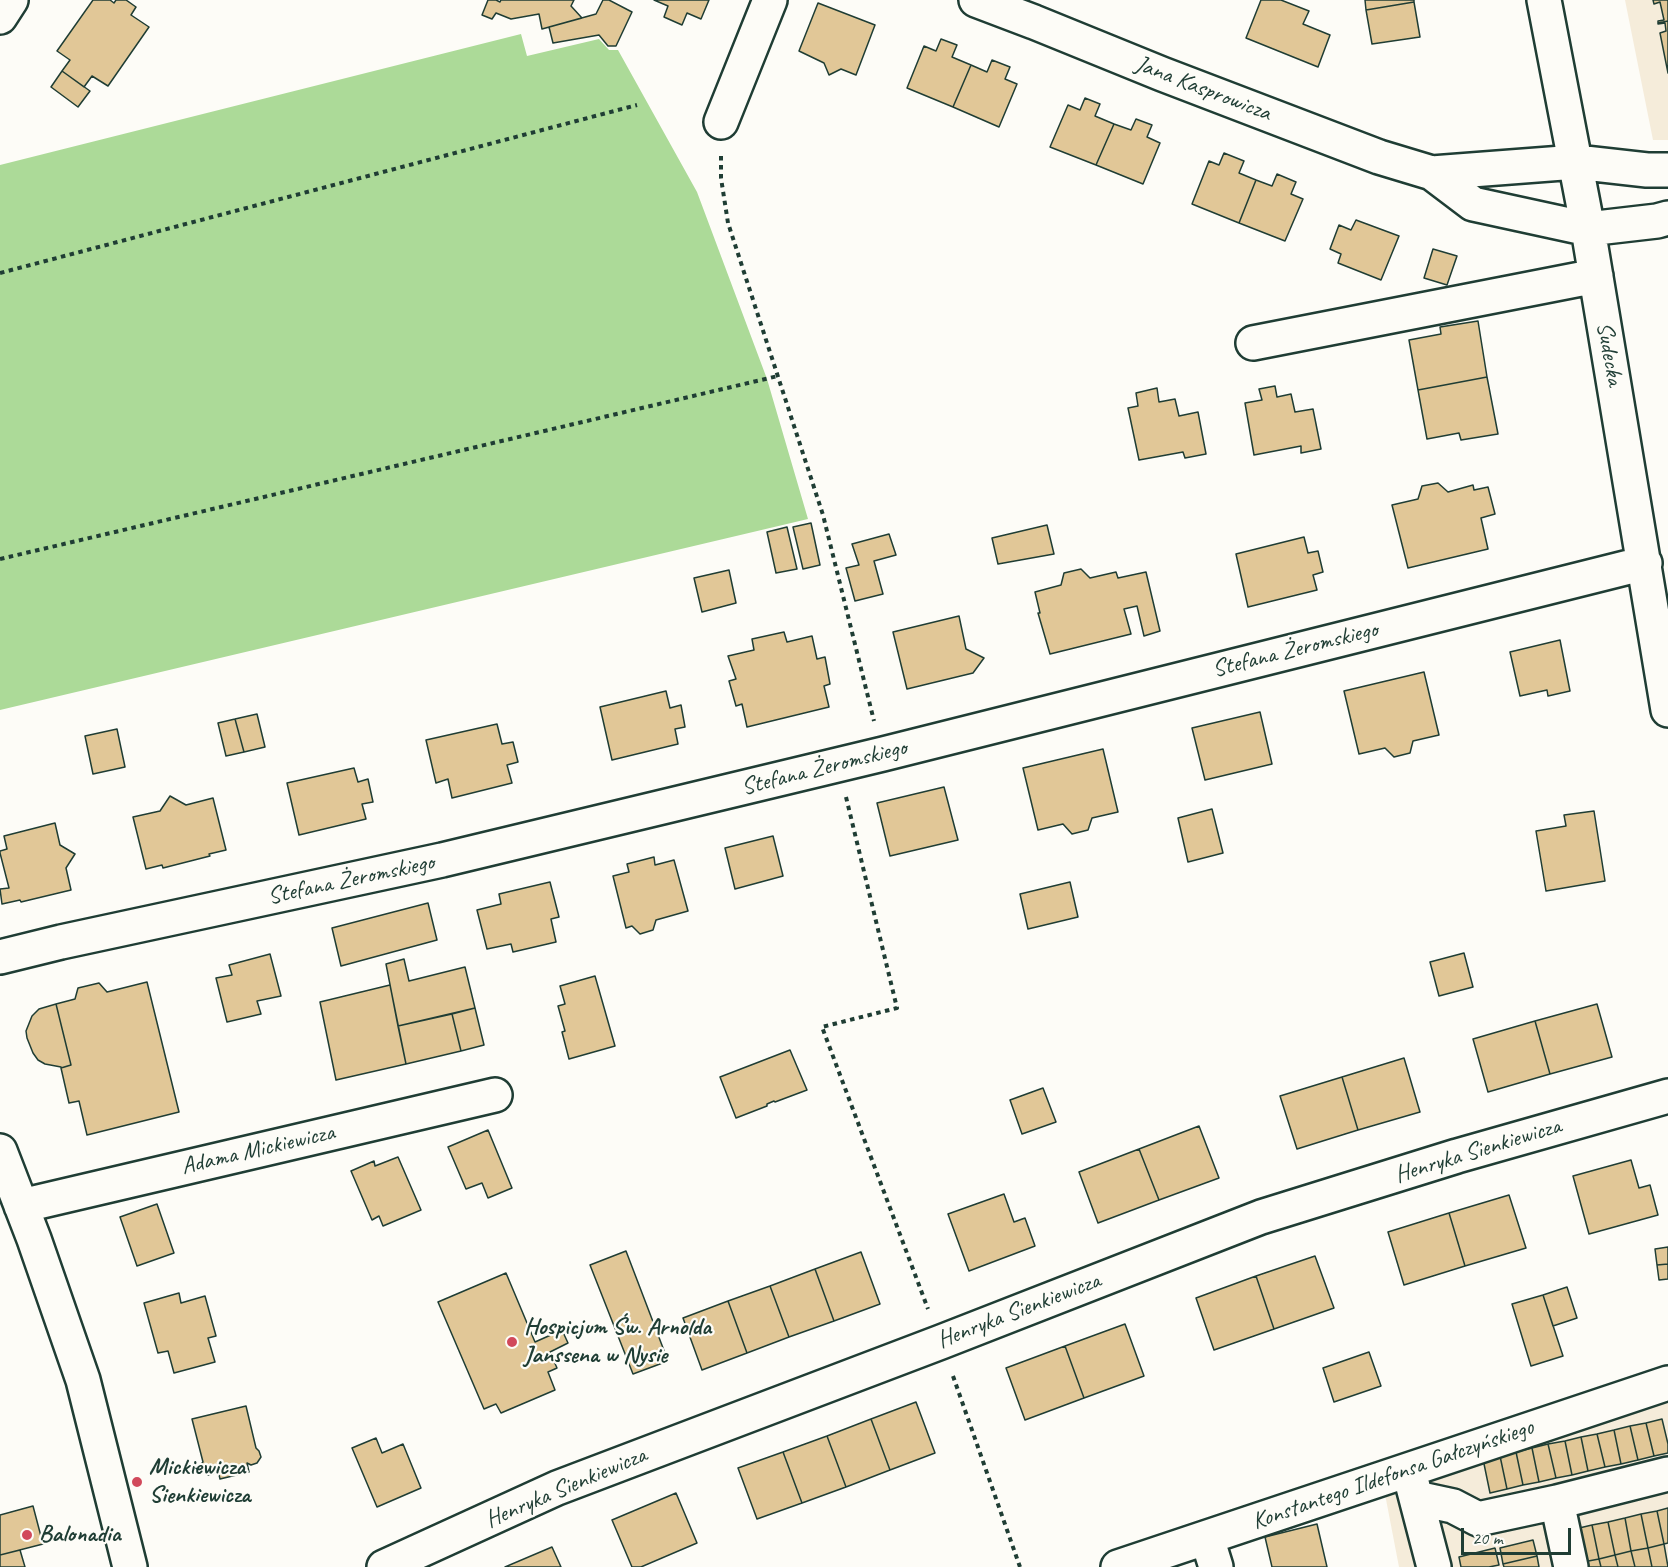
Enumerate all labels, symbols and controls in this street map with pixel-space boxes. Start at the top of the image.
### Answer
street label: Jana Kasprowicza [1131,50,1275,128]
street label: Sudecka [1589,320,1629,388]
street label: Stefana Żeromskiego [1209,616,1381,684]
street label: Stefana Żeromskiego [738,734,910,802]
street label: Stefana Żeromskiego [265,848,437,912]
street label: Henryka Sienkiewicza [1391,1112,1565,1190]
street label: Adama Mickiewicza [179,1118,337,1182]
street label: Henryka Sienkiewicza [933,1267,1105,1355]
place label: Hospicjum Św. Arnolda Janssena w Nysie [524,1314,711,1370]
marker: Hospicjum Św. Arnolda Janssena w Nysie [505,1335,519,1349]
street label: Konstantego Ildefonsa Gałczyńskiego [1249,1413,1537,1537]
street label: Henryka Sienkiewicza [481,1441,651,1535]
place label: Mickiewicza Sienkiewicza [149,1454,250,1510]
marker: Mickiewicza Sienkiewicza [130,1475,144,1489]
scale bar [1464,1516,1574,1554]
place label: Balonadia [39,1521,120,1549]
text: 20 m [1472,1527,1503,1549]
marker: Balonadia [20,1528,34,1542]

